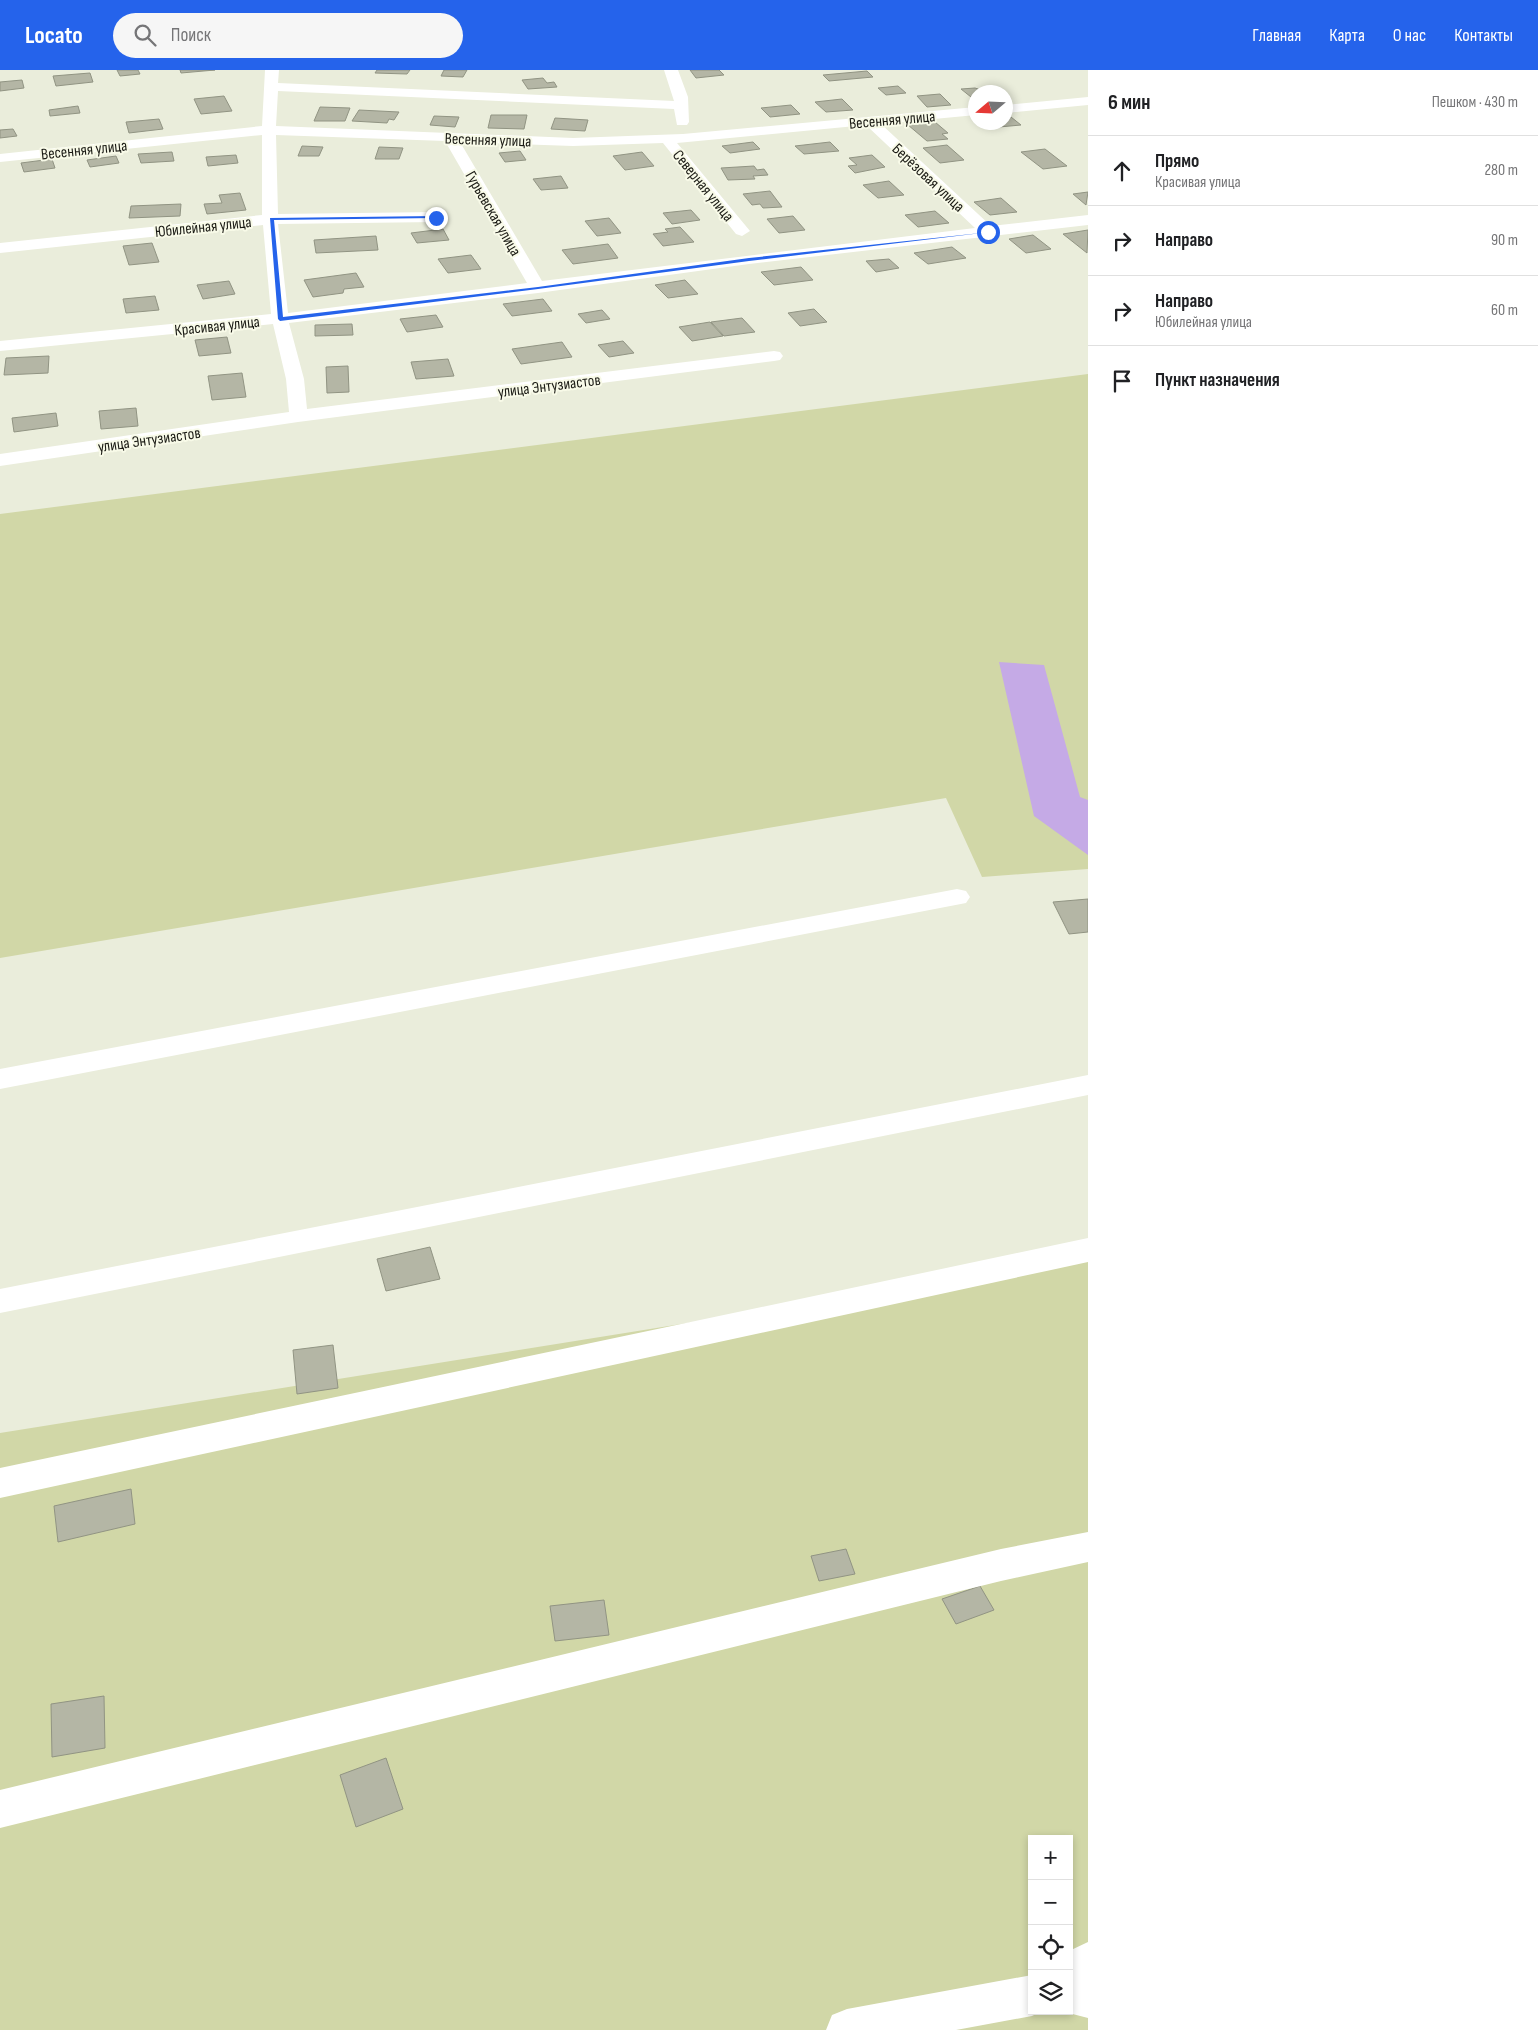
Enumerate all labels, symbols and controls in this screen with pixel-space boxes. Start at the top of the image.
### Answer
search box [113,13,463,58]
text: Locato [25,21,83,50]
icon: search [131,21,159,49]
text: Поиск [171,24,211,47]
text: Главная [1252,25,1301,46]
text: Карта [1329,25,1365,46]
text: О нас [1393,25,1426,46]
text: Контакты [1454,25,1513,46]
north arrow [968,85,1013,130]
text: 6 мин [1108,90,1150,115]
text: Пешком · 430 m [1432,93,1518,112]
street label: Весенняя улица [848,107,936,134]
street label: Весенняя улица [444,129,532,152]
street label: Весенняя улица [40,137,128,164]
street label: Берёзовая улица [888,140,968,216]
street label: Северная улица [668,146,737,226]
text: Прямо [1155,150,1199,173]
icon: ahead [1108,157,1136,185]
text: 280 m [1484,161,1518,180]
street label: Гурьевская улица [461,168,525,260]
text: Красивая улица [1155,173,1241,192]
route end [425,207,448,230]
street label: Юбилейная улица [154,213,252,242]
route start [977,221,1000,244]
icon: right [1108,227,1136,255]
text: Направо [1155,229,1213,252]
text: 90 m [1491,231,1518,250]
text: Направо [1155,290,1213,313]
icon: right [1108,297,1136,325]
text: 60 m [1491,301,1518,320]
street label: Красивая улица [174,313,261,340]
text: Юбилейная улица [1155,313,1252,332]
icon: arrive [1108,367,1136,395]
text: Пункт назначения [1155,369,1280,392]
street label: улица Энтузиастов [497,371,602,402]
street label: улица Энтузиастов [97,424,202,457]
map controls [1028,1835,1073,2015]
button: + [1028,1835,1073,1880]
button: − [1028,1880,1073,1925]
button: locate [1028,1925,1073,1970]
button: layers [1028,1970,1073,2015]

